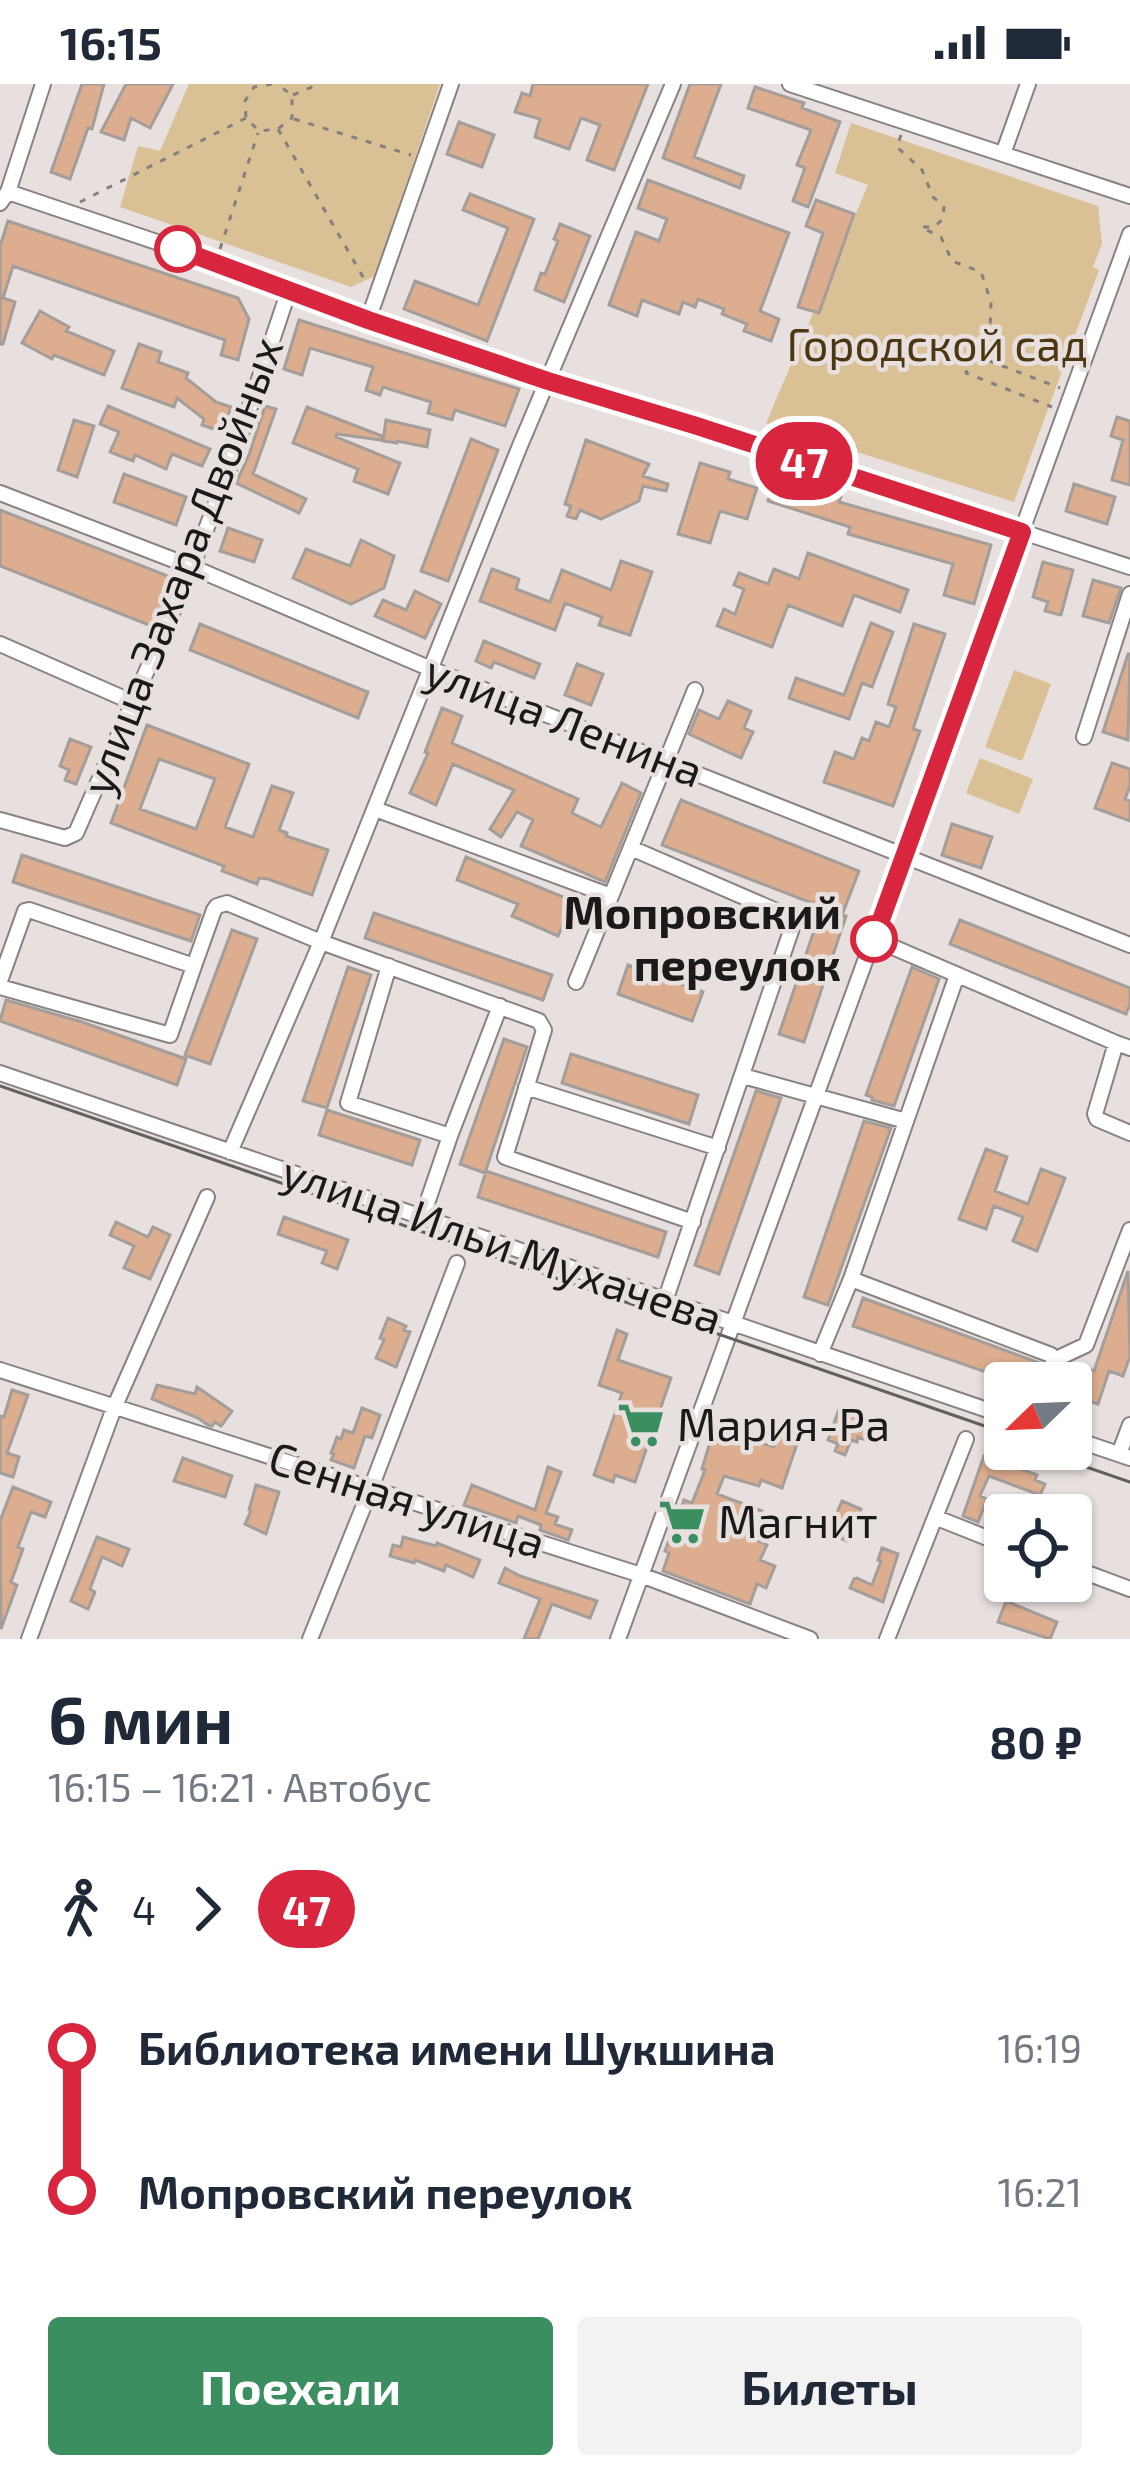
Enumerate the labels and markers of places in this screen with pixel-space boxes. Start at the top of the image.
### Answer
unlabelled marker [156,227,200,271]
place label: Мопровский переулок [563,884,841,991]
marker: Мопровский переулок [852,917,896,961]
place label: Мария-Ра [677,1396,890,1450]
supermarket icon: Мария-Ра [616,1400,666,1450]
place label: Магнит [718,1493,878,1547]
supermarket icon: Магнит [657,1497,707,1547]

